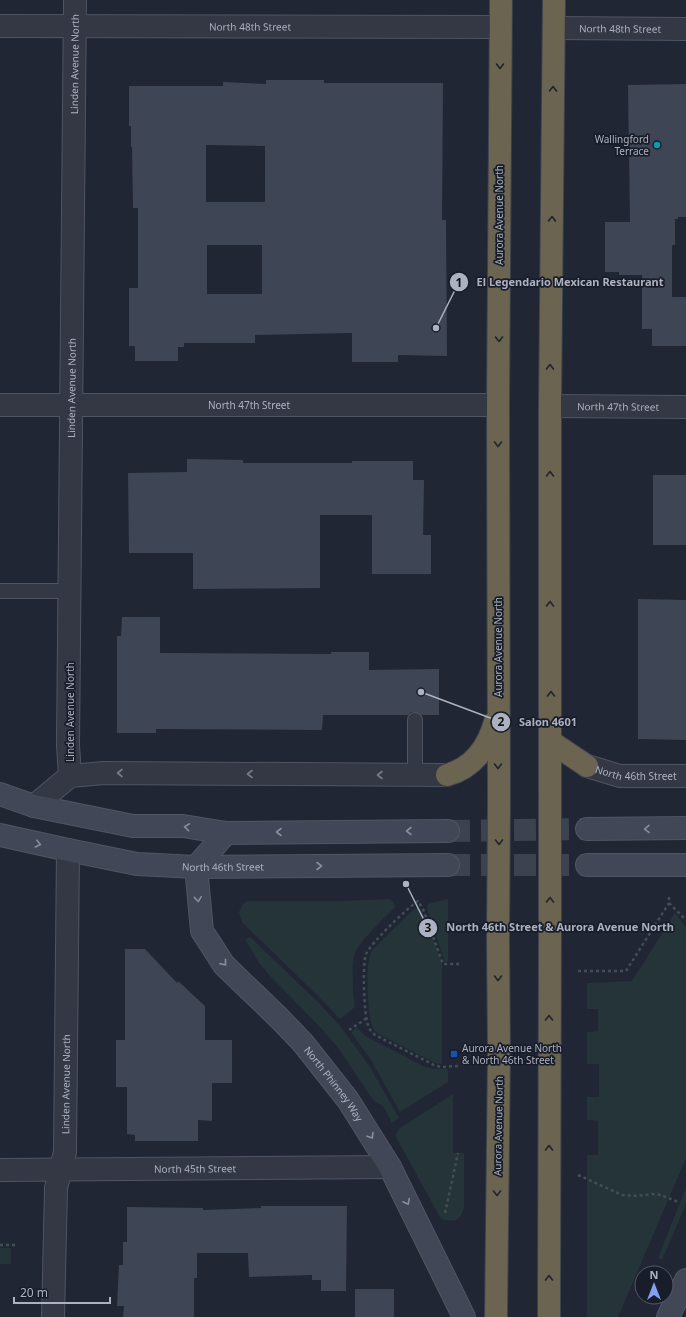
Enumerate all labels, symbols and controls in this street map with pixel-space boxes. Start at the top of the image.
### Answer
street label: Linden Avenue North [67,14,82,114]
street label: North 48th Street [209,19,291,34]
street label: North 48th Street [579,21,661,36]
one-way arrow [496,63,504,69]
one-way arrow [549,86,557,92]
place label: Wallingford Terrace [595,132,649,158]
marker: Wallingford Terrace [652,140,662,150]
street label: Aurora Avenue North [492,165,506,265]
one-way arrow [548,216,556,222]
callout: El Legendario Mexican Restaurant [449,271,672,294]
text: 1 [456,274,462,291]
text: El Legendario Mexican Restaurant [477,274,664,289]
one-way arrow [495,336,503,342]
street label: Linden Avenue North [64,338,79,438]
one-way arrow [546,364,554,370]
street label: North 47th Street [208,398,290,412]
street label: North 47th Street [577,399,659,414]
one-way arrow [494,441,502,447]
one-way arrow [546,471,554,477]
street label: Aurora Avenue North [491,597,505,697]
one-way arrow [546,601,554,607]
street label: Linden Avenue North [63,662,77,762]
one-way arrow [547,691,555,697]
callout: Salon 4601 [491,711,585,734]
text: 2 [498,713,505,730]
text: Salon 4601 [519,714,577,729]
street label: North 46th Street [594,762,677,783]
one-way arrow [494,763,502,769]
one-way arrow [117,769,123,777]
one-way arrow [247,770,253,778]
one-way arrow [377,771,383,779]
one-way arrow [184,823,191,832]
one-way arrow [644,824,650,833]
one-way arrow [406,827,412,835]
one-way arrow [276,828,282,836]
one-way arrow [35,839,41,847]
one-way arrow [495,839,503,845]
street label: North 46th Street [181,859,264,874]
one-way arrow [316,862,322,870]
one-way arrow [193,896,202,902]
one-way arrow [546,897,554,903]
callout: North 46th Street & Aurora Avenue North [418,916,682,939]
text: 3 [425,919,432,936]
text: North 46th Street & Aurora Avenue North [446,919,674,934]
one-way arrow [219,959,226,966]
one-way arrow [494,975,502,981]
one-way arrow [545,1015,553,1021]
street label: Linden Avenue North [58,1034,73,1134]
place label: Aurora Avenue North & North 46th Street [462,1041,562,1067]
street label: North Phinney Way [301,1043,367,1125]
marker: Aurora Avenue North & North 46th Street [449,1049,459,1059]
street label: Aurora Avenue North [490,1076,506,1176]
one-way arrow [366,1132,373,1139]
one-way arrow [545,1145,553,1151]
street label: North 45th Street [154,1161,236,1176]
one-way arrow [493,1190,501,1196]
one-way arrow [403,1198,410,1205]
north arrow [634,1265,674,1305]
text: N [650,1267,658,1282]
one-way arrow [545,1275,553,1281]
scale bar [14,1279,110,1305]
text: 20 m [20,1284,48,1301]

